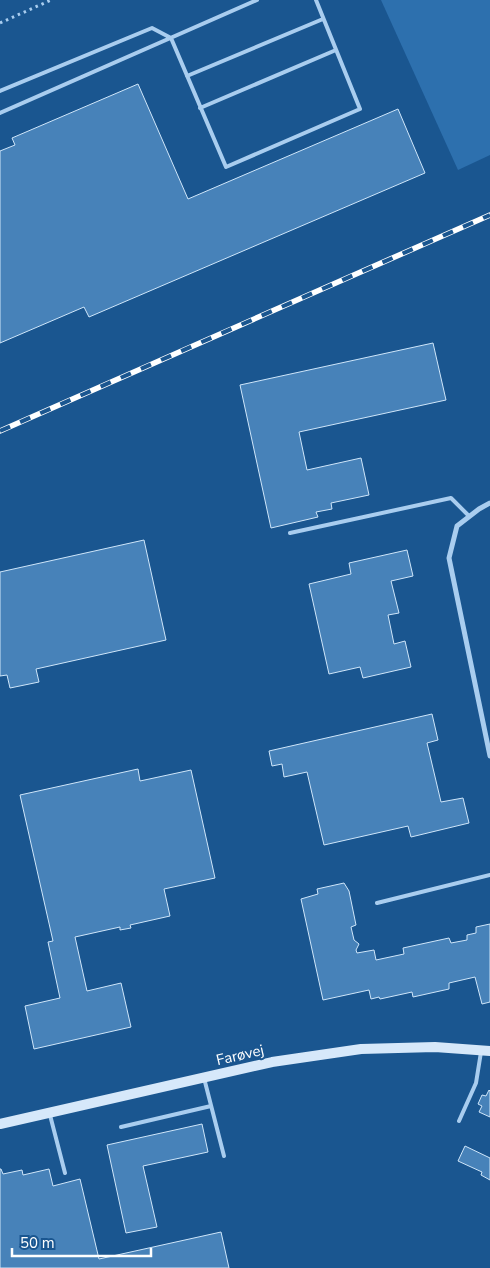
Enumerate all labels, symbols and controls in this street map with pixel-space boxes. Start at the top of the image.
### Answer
street label: Farøvej [214,1040,266,1070]
scale bar [12,1226,151,1258]
text: 50 m [20,1233,55,1253]

